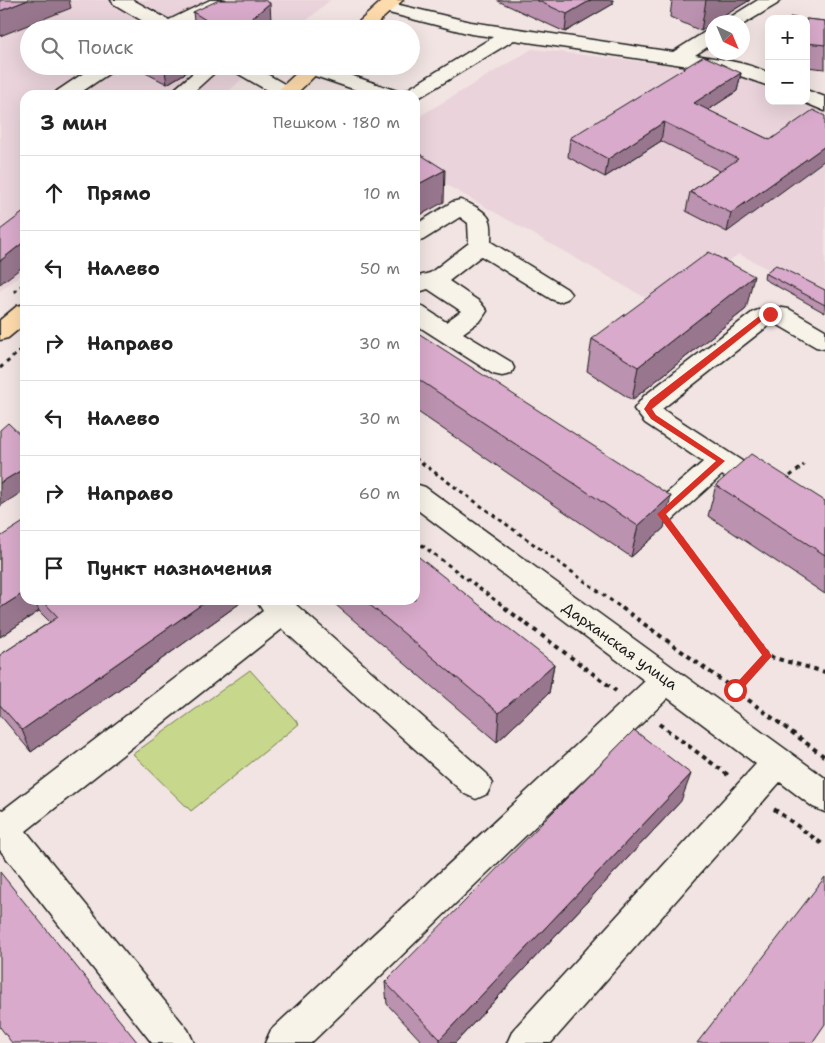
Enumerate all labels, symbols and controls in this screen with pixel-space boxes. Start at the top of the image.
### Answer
north arrow [705,15,750,60]
map controls [765,15,810,105]
button: + [765,15,810,60]
search box [20,20,420,75]
icon: search [38,34,66,62]
text: Поиск [78,35,133,60]
button: − [765,60,810,105]
text: 3 мин [40,109,107,137]
text: Пешком · 180 m [273,112,400,133]
icon: ahead [40,179,68,207]
text: Прямо [87,181,151,206]
text: 10 m [363,183,400,204]
icon: left [40,254,68,282]
text: Налево [87,256,160,281]
text: 50 m [360,258,400,279]
route end [759,303,782,326]
icon: right [40,329,68,357]
text: Направо [87,331,173,356]
text: 30 m [359,333,400,354]
icon: left [40,404,68,432]
text: Налево [87,406,160,431]
text: 30 m [359,408,400,429]
icon: right [40,479,68,507]
text: Направо [87,481,173,506]
text: 60 m [359,483,400,504]
icon: arrive [40,554,68,582]
text: Пункт назначения [87,556,272,581]
street label: Дарханская улица [558,597,682,695]
route start [724,679,747,702]

